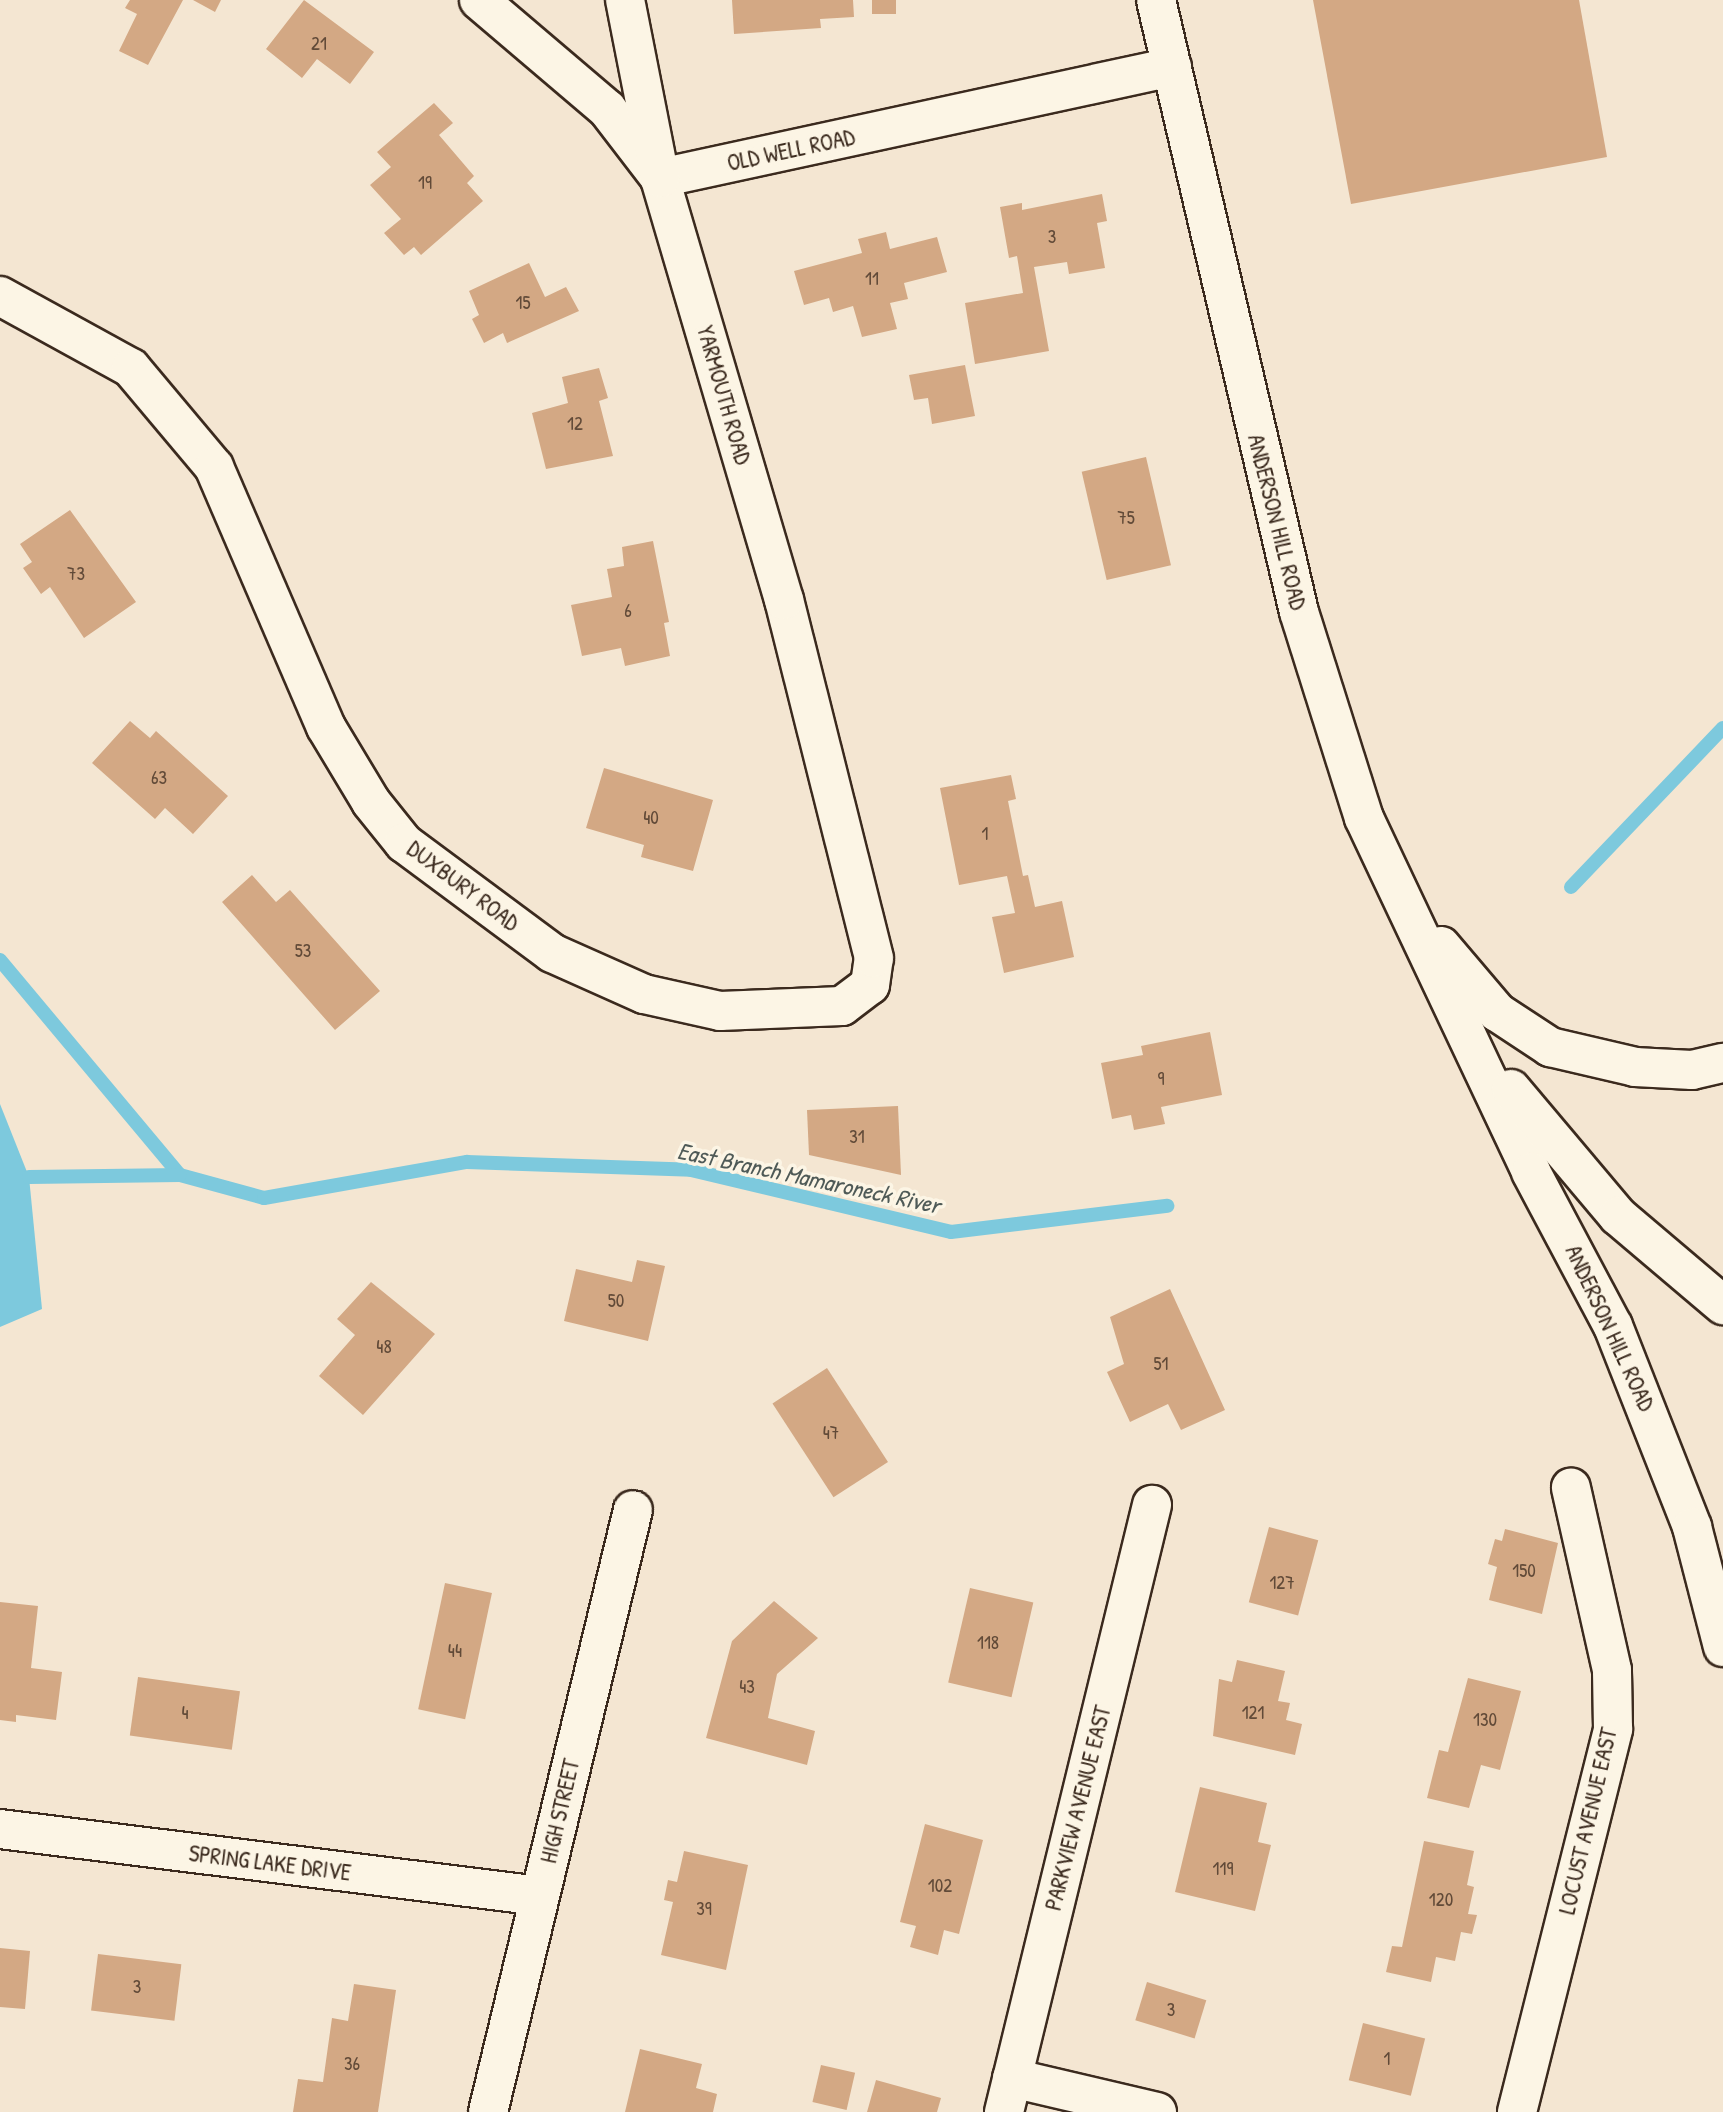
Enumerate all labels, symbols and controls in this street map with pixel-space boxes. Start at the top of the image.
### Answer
house number: 21 [311,33,327,55]
street label: OLD WELL ROAD [725,123,857,177]
house number: 19 [418,172,432,194]
house number: 3 [1048,226,1056,248]
house number: 11 [865,268,879,290]
house number: 15 [516,292,530,314]
street label: YARMOUTH ROAD [691,322,757,468]
house number: 12 [567,413,583,435]
street label: ANDERSON HILL ROAD [1242,431,1312,613]
house number: 75 [1117,507,1135,529]
house number: 73 [67,563,85,585]
house number: 6 [624,600,632,622]
house number: 63 [151,767,167,789]
house number: 40 [643,807,659,829]
house number: 1 [982,823,988,845]
street label: DUXBURY ROAD [402,835,524,937]
house number: 53 [295,940,311,962]
house number: 9 [1158,1068,1164,1090]
house number: 31 [849,1126,865,1148]
water label: East Branch Mamaroneck River [675,1136,943,1220]
street label: ANDERSON HILL ROAD [1559,1241,1661,1415]
house number: 50 [608,1290,624,1312]
house number: 48 [376,1336,392,1358]
house number: 51 [1154,1353,1168,1375]
house number: 47 [823,1422,839,1444]
house number: 150 [1512,1560,1536,1582]
house number: 127 [1269,1572,1295,1594]
house number: 118 [977,1632,999,1654]
house number: 44 [448,1640,462,1662]
house number: 43 [739,1676,755,1698]
house number: 4 [181,1702,189,1724]
house number: 121 [1242,1702,1264,1724]
street label: PARKVIEW AVENUE EAST [1039,1703,1117,1913]
house number: 130 [1473,1709,1497,1731]
street label: LOCUST AVENUE EAST [1553,1725,1623,1917]
street label: HIGH STREET [535,1756,585,1866]
street label: SPRING LAKE DRIVE [187,1839,353,1887]
house number: 119 [1213,1858,1233,1880]
house number: 102 [928,1875,952,1897]
house number: 120 [1429,1889,1453,1911]
house number: 39 [696,1898,712,1920]
house number: 3 [133,1976,141,1998]
house number: 3 [1167,1999,1175,2021]
house number: 1 [1384,2048,1390,2070]
house number: 36 [344,2053,360,2075]

